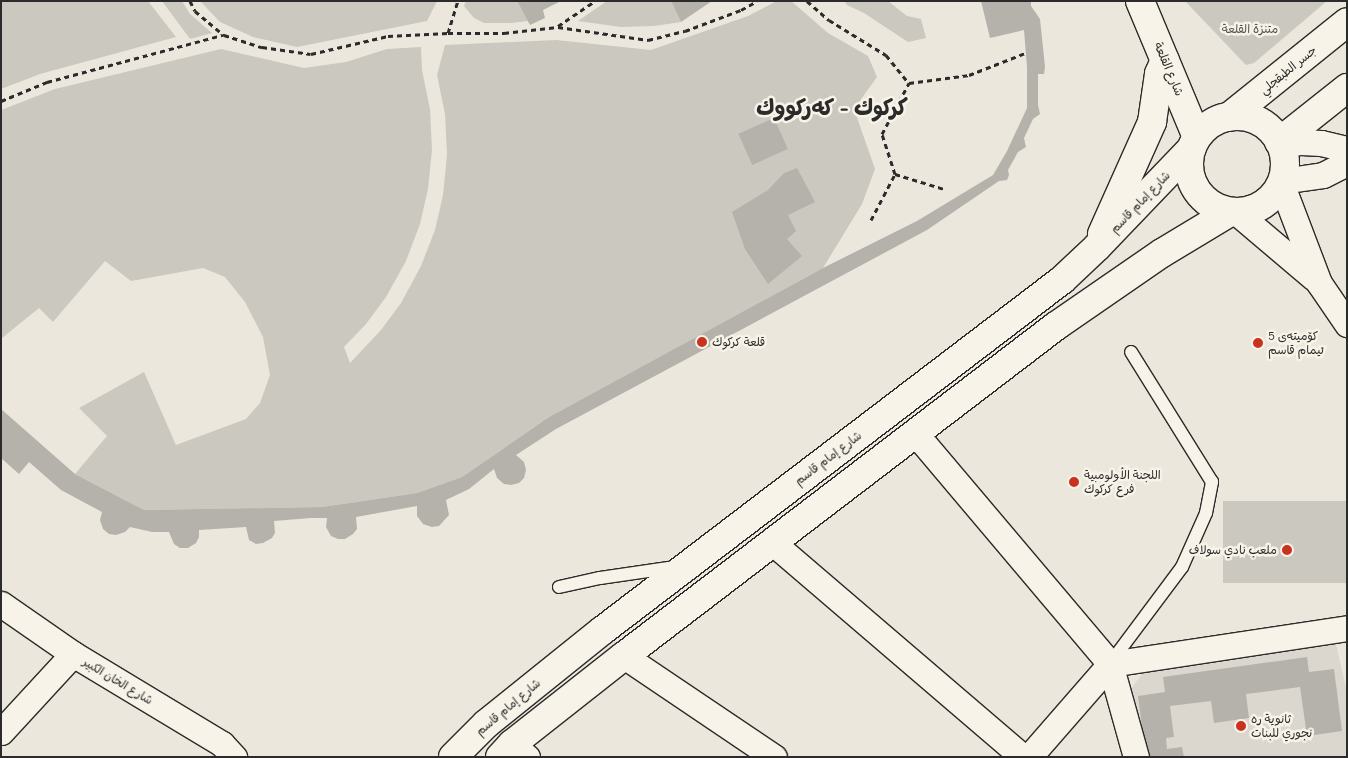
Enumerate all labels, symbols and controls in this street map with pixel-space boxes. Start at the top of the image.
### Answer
park label: متنزة القلعة [1222,22,1278,36]
street label: شارع القلعة [1151,40,1187,98]
street label: جسر الطبقجلي [1257,43,1319,97]
district label: كركوك - کەرکووك [756,95,908,121]
street label: شارع إمام قاسم [1107,168,1173,236]
place label: کۆمیتەی 5 ئیمام قاسم [1268,329,1324,357]
place label: قلعة كركوك [712,335,765,349]
marker: قلعة كركوك [696,336,708,348]
marker: کۆمیتەی 5 ئیمام قاسم [1252,337,1264,349]
street label: شارع إمام قاسم [792,428,864,488]
place label: اللجنة الأولومبية فرع كركوك [1084,468,1161,496]
marker: اللجنة الأولومبية فرع كركوك [1068,476,1080,488]
place label: ملعب نادي سولاف [1189,543,1277,557]
marker: ملعب نادي سولاف [1281,544,1293,556]
street label: شارع الخان الكبير [80,654,156,708]
street label: شارع إمام قاسم [473,676,543,738]
place label: ثانوية ره نجوري للبنات [1251,712,1312,740]
marker: ثانوية ره نجوري للبنات [1235,720,1247,732]

